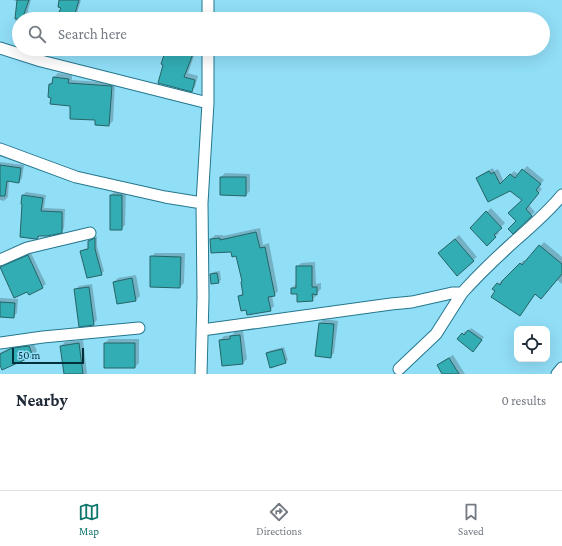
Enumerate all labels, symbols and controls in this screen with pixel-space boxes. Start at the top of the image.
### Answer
search box [12,12,550,56]
icon: search [26,23,48,45]
text: Search here [58,26,127,42]
map controls [514,326,550,362]
button: locate [514,326,550,362]
scale bar [12,346,84,365]
text: 50 m [18,349,40,361]
text: Nearby [16,391,68,410]
text: 0 results [501,393,546,408]
tab: Map [78,501,100,537]
tab: Directions [256,501,302,537]
tab: Saved [458,501,484,537]

